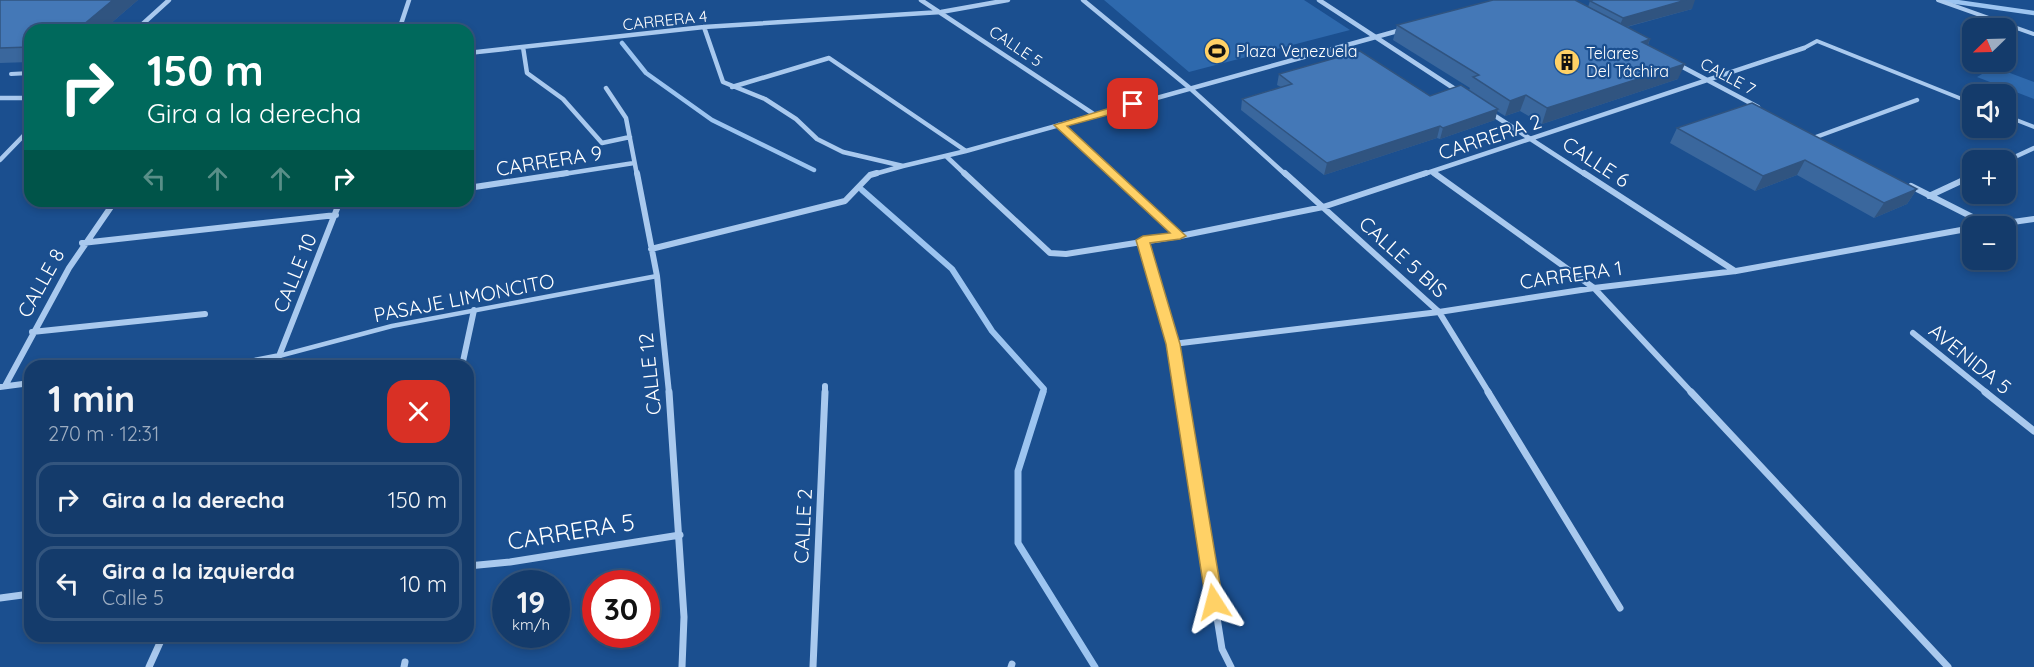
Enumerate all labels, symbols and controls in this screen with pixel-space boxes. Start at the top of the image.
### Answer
street label: CARRERA 4 [622,6,708,34]
north arrow [1962,18,2016,72]
map controls [1962,18,2016,270]
street label: CALLE 5 [986,21,1046,71]
sports icon: Plaza Venezuela [1202,36,1232,66]
place label: Plaza Venezuela [1236,41,1357,61]
place label: Telares Del Táchira [1586,43,1669,81]
text: 150 m [147,44,264,97]
building icon: Telares Del Táchira [1552,47,1582,77]
icon: right [48,48,126,126]
street label: CALLE 7 [1697,53,1759,99]
pin [1107,78,1158,129]
button: sound [1962,84,2016,138]
icon: arrive [1116,87,1149,120]
text: Gira a la derecha [147,96,361,130]
street label: CARRERA 2 [1435,108,1545,165]
street label: CALLE 6 [1558,131,1635,193]
street label: CARRERA 9 [494,140,604,181]
button: + [1962,150,2016,204]
icon: left [138,162,171,195]
icon: ahead [201,162,234,195]
icon: ahead [264,162,297,195]
icon: right [327,162,360,195]
street label: CALLE 5 BIS [1354,211,1452,303]
button: − [1962,216,2016,270]
street label: CALLE 10 [267,229,322,316]
street label: CALLE 8 [11,244,70,322]
street label: CARRERA 1 [1518,255,1624,294]
street label: PASAJE LIMONCITO [371,268,556,327]
street label: AVENIDA 5 [1924,318,2017,399]
street label: CALLE 12 [633,332,666,416]
text: 1 min [48,376,135,421]
button: close [387,380,450,443]
text: 270 m · 12:31 [48,421,160,446]
icon: right [51,483,84,516]
text: Gira a la derecha [102,486,285,514]
text: 150 m [388,486,447,514]
street label: CALLE 2 [788,488,817,564]
street label: CARRERA 5 [505,506,637,556]
text: Gira a la izquierda [102,557,295,585]
icon: left [51,567,84,600]
text: 10 m [400,570,447,598]
speed limit sign: 30 [582,570,660,648]
position arrow [1182,570,1246,634]
text: 19 [517,583,545,621]
text: Calle 5 [102,585,164,610]
text: km/h [512,615,550,634]

